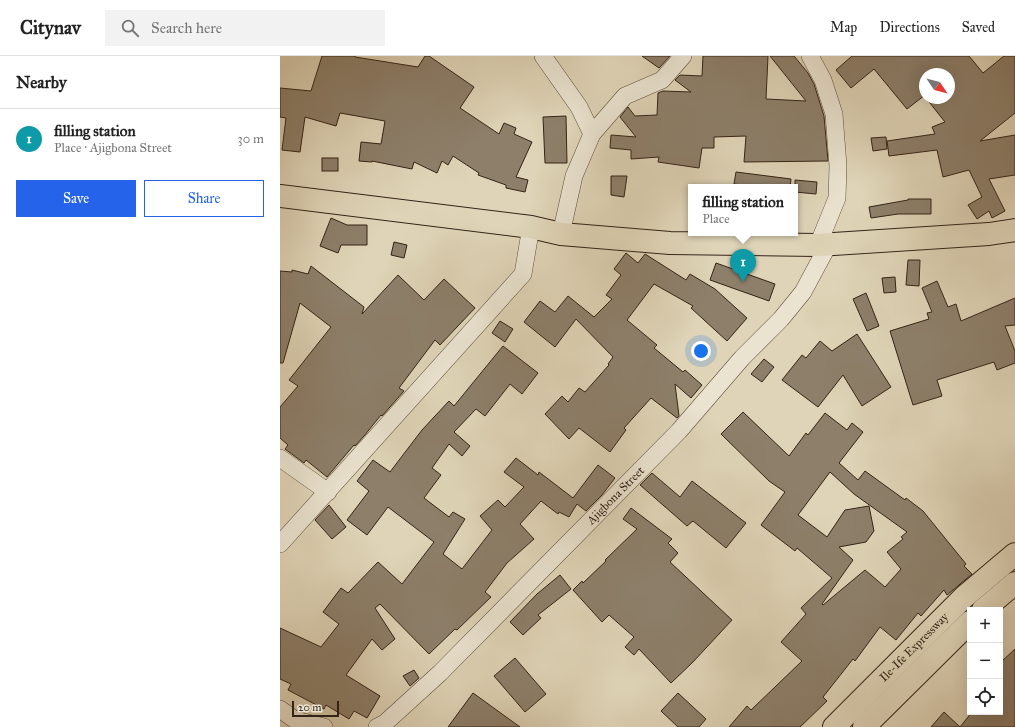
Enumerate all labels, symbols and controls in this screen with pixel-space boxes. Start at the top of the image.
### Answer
search box [105,10,385,46]
text: Citynav [20,16,81,39]
icon: search [119,17,141,39]
text: Search here [151,19,222,37]
text: Map [830,19,857,36]
text: Directions [879,19,940,36]
text: Saved [962,19,995,36]
north arrow [919,68,955,104]
text: Nearby [16,72,67,93]
text: filling station [54,122,136,140]
text: 1 [26,131,32,147]
text: 30 m [238,131,264,147]
text: Place · Ajigbona Street [54,140,172,156]
button: Save [16,180,136,217]
button: Share [144,180,264,217]
popup [688,184,798,236]
text: filling station [702,193,784,211]
text: Place [702,211,730,227]
pin: 1 [730,249,756,282]
your location [691,341,711,361]
street label: Ajigbona Street [583,463,648,528]
map controls [967,607,1003,715]
button: + [967,607,1003,643]
street label: Ile-Ife Expressway [877,610,951,684]
button: − [967,643,1003,679]
button: locate [967,679,1003,715]
scale bar [292,699,339,718]
text: 20 m [298,701,321,714]

